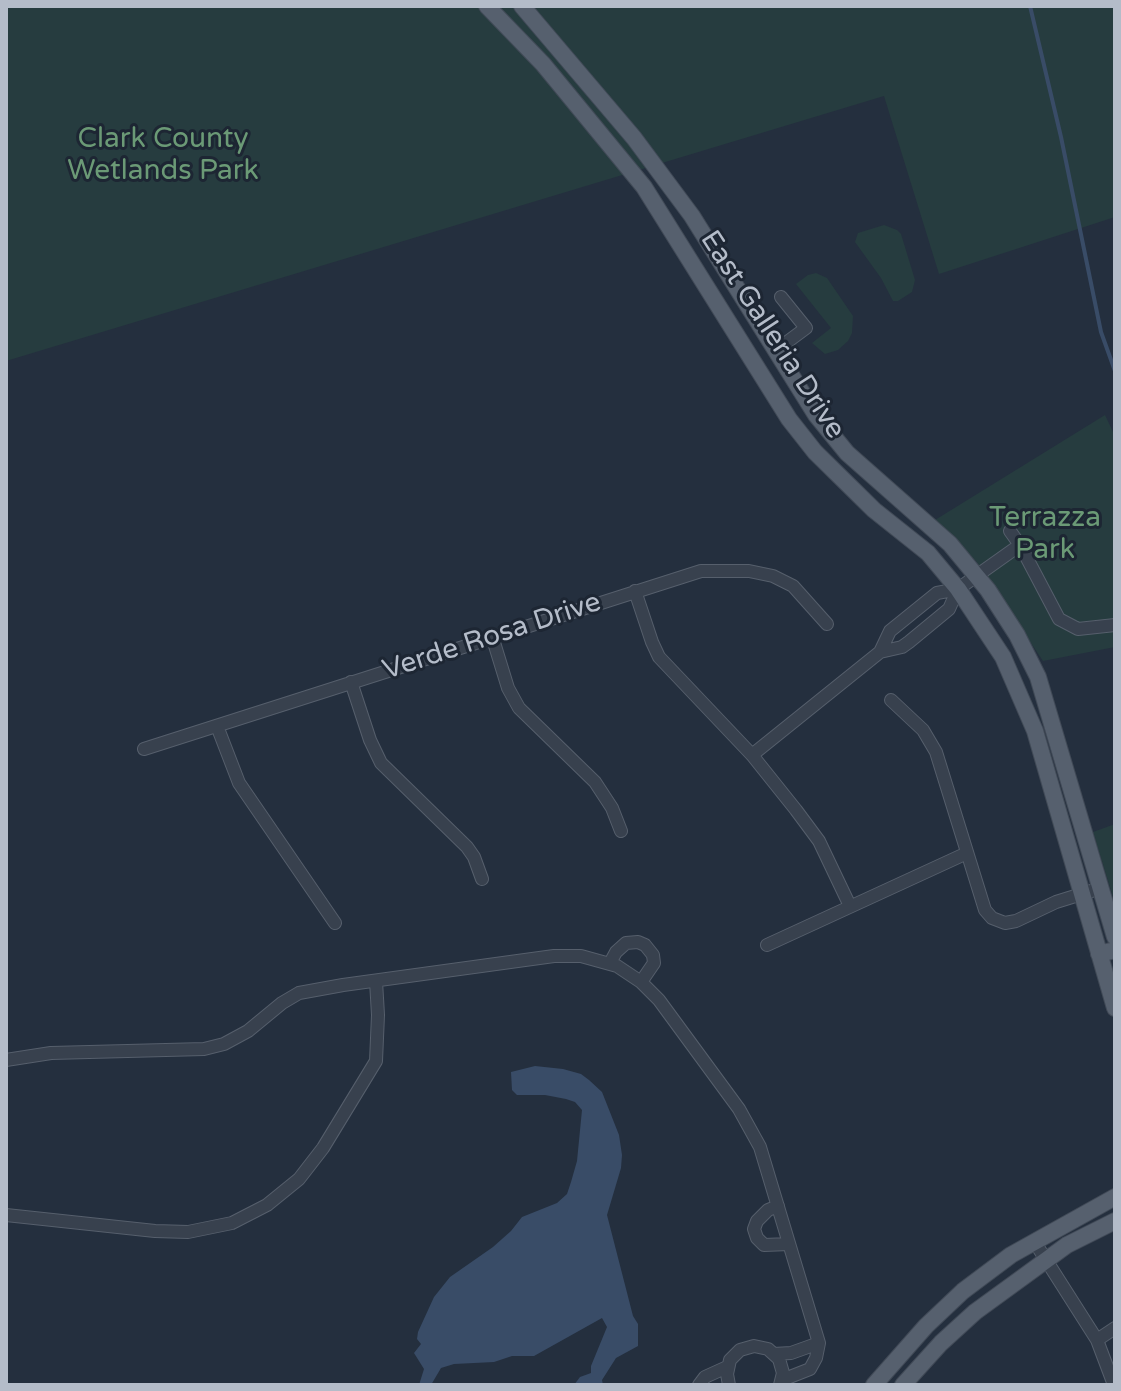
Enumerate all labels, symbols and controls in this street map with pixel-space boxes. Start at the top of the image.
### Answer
park label: Clark County Wetlands Park [67,123,259,189]
street label: East Galleria Drive [692,225,852,445]
park label: Terrazza Park [989,502,1101,568]
street label: Verde Rosa Drive [379,586,605,688]

